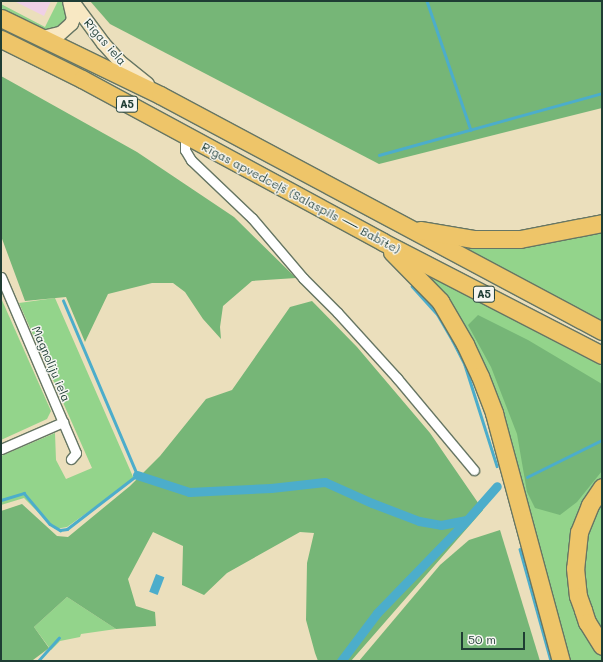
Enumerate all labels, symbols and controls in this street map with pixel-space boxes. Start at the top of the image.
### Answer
street label: Rīgas iela [81,16,129,68]
road number: A5 [115,95,139,113]
street label: Rīgas apvedceļš (Salaspils — Babīte) [199,139,403,257]
road number: A5 [472,285,496,303]
street label: Magnoliju iela [29,324,73,404]
scale bar [463,624,527,650]
text: 50 m [468,631,496,647]

